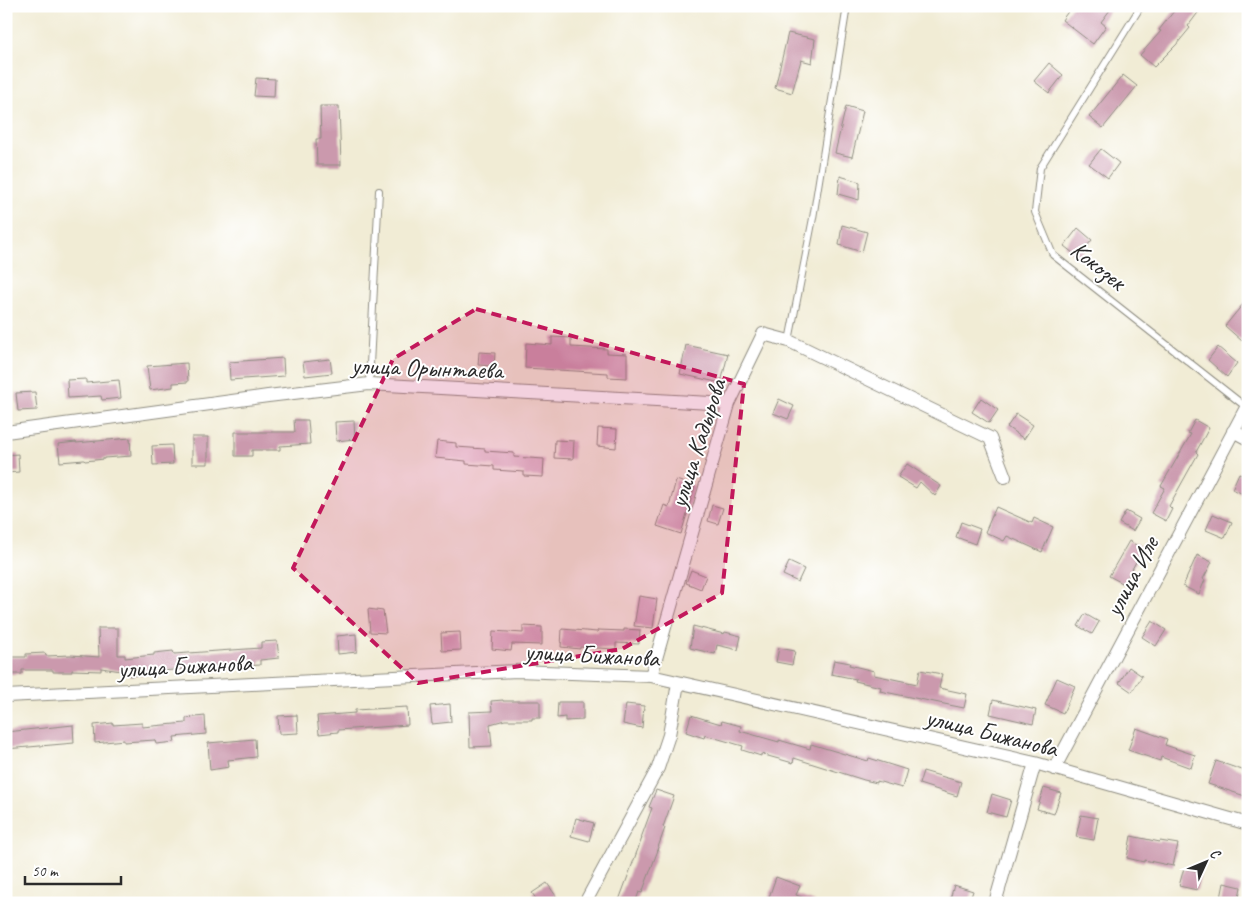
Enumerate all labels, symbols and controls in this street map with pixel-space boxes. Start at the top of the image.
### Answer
street label: Кокозек [1064,234,1134,299]
street label: улица Орынтаева [349,349,506,387]
street label: улица Кадырова [662,373,734,514]
street label: улица Иле [1097,529,1167,624]
street label: улица Бижанова [522,635,662,675]
street label: улица Бижанова [115,646,255,686]
street label: улица Бижанова [921,701,1063,765]
north arrow [1182,836,1232,886]
text: С [1206,845,1225,863]
scale bar [25,854,121,886]
text: 50 m [32,862,59,881]

